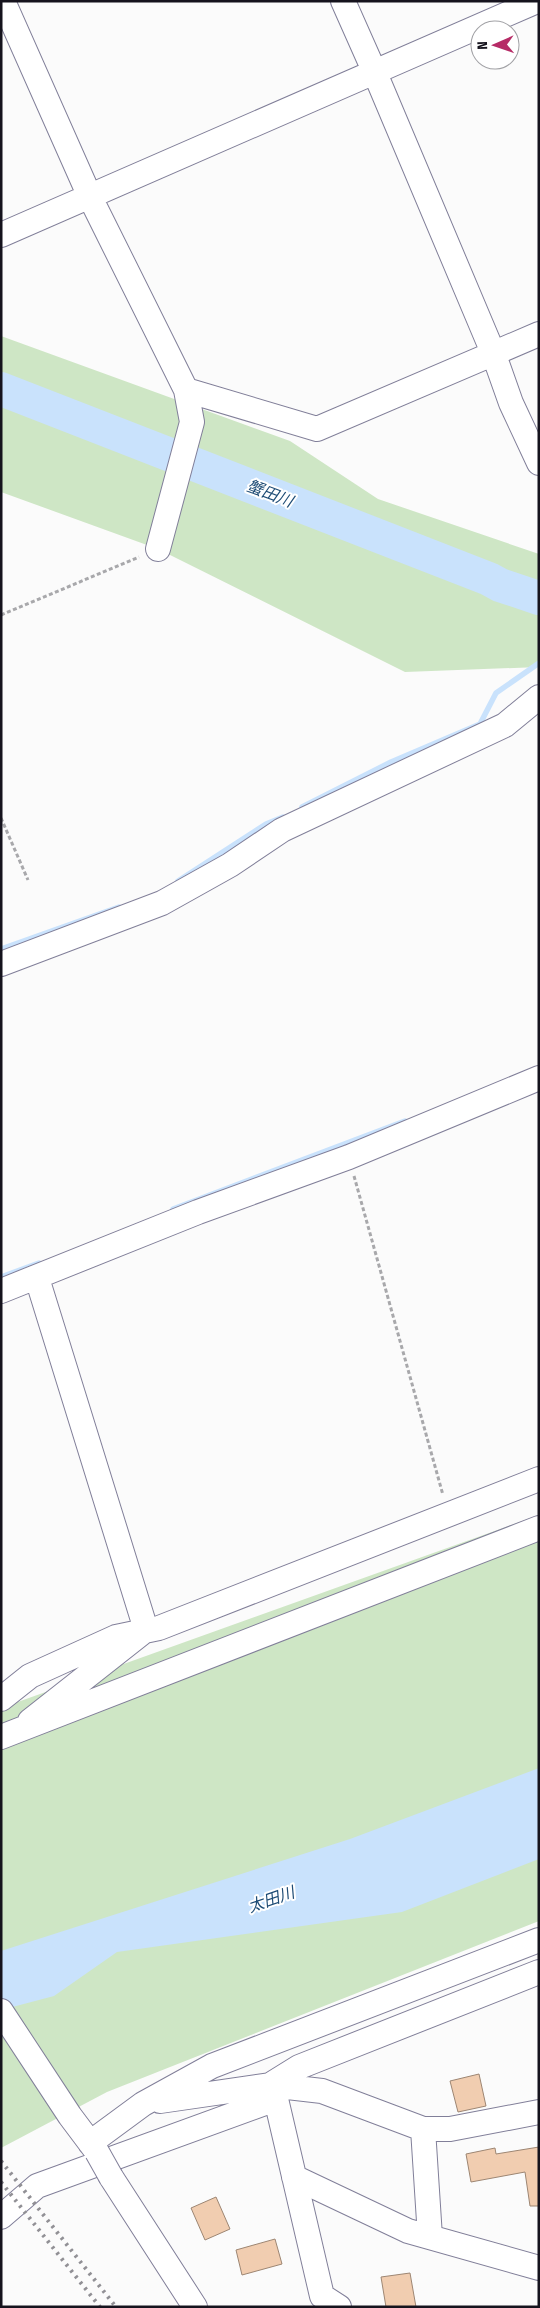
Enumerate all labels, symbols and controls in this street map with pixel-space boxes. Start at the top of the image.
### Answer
north arrow [470,20,520,70]
text: N [474,41,491,50]
water label: 蟹田川 [244,476,297,512]
water label: 太田川 [245,1882,299,1916]

